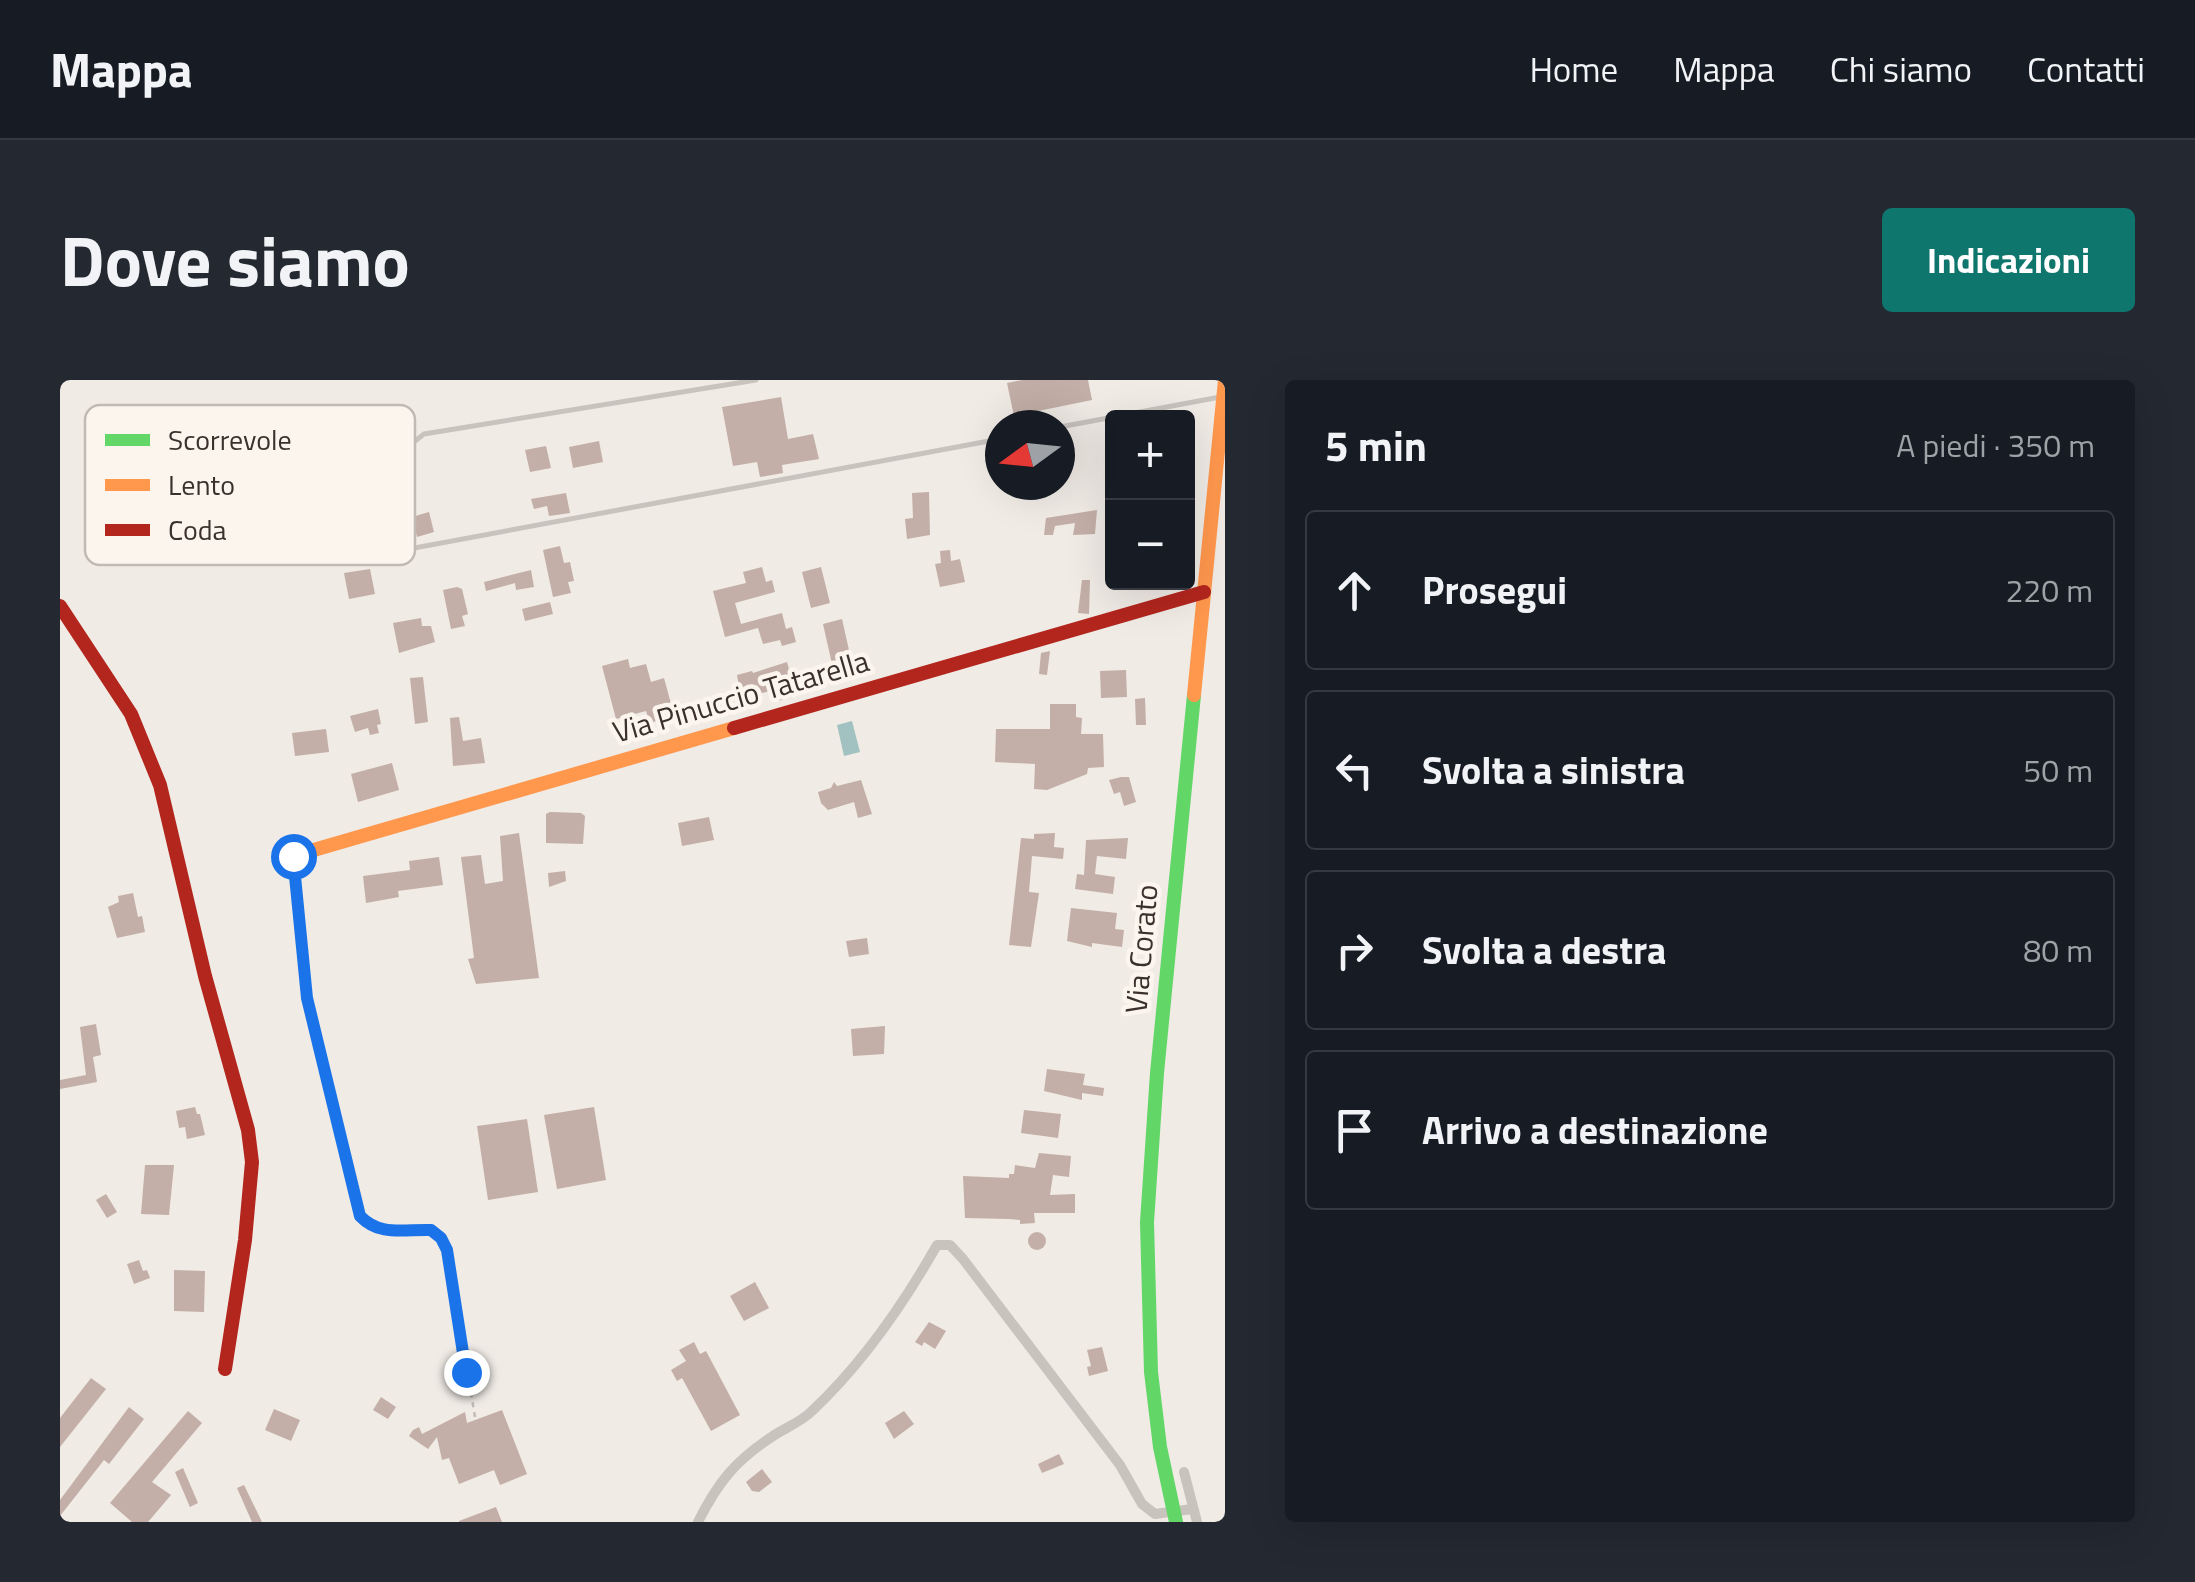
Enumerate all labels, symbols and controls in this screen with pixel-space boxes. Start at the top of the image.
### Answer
text: Mappa [50,33,192,106]
text: Home [1529,42,1618,96]
text: Mappa [1673,42,1775,96]
text: Chi siamo [1830,42,1972,96]
text: Contatti [2027,42,2145,96]
text: Dove siamo [60,207,410,313]
button: Indicazioni [1882,208,2135,312]
legend [85,405,415,565]
north arrow [985,410,1075,500]
map controls [1105,410,1195,590]
button: + [1105,410,1195,500]
text: 5 min [1325,413,1427,477]
text: Scorrevole [168,418,292,461]
text: A piedi · 350 m [1896,421,2095,469]
text: Lento [168,463,235,506]
button: − [1105,500,1195,590]
text: Coda [168,508,227,551]
text: Prosegui [1422,561,1567,619]
icon: ahead [1327,563,1382,618]
text: 220 m [2005,566,2093,614]
street label: Via Pinuccio Tatarella [607,637,874,755]
text: Svolta a sinistra [1422,741,1685,799]
icon: left [1327,743,1382,798]
text: 50 m [2023,746,2093,794]
route start [271,834,317,880]
street label: Via Corato [1112,882,1170,1015]
text: Svolta a destra [1422,921,1667,979]
icon: right [1327,923,1382,978]
text: 80 m [2023,926,2093,974]
text: Arrivo a destinazione [1422,1101,1768,1159]
icon: arrive [1327,1103,1382,1158]
route end [444,1350,490,1396]

